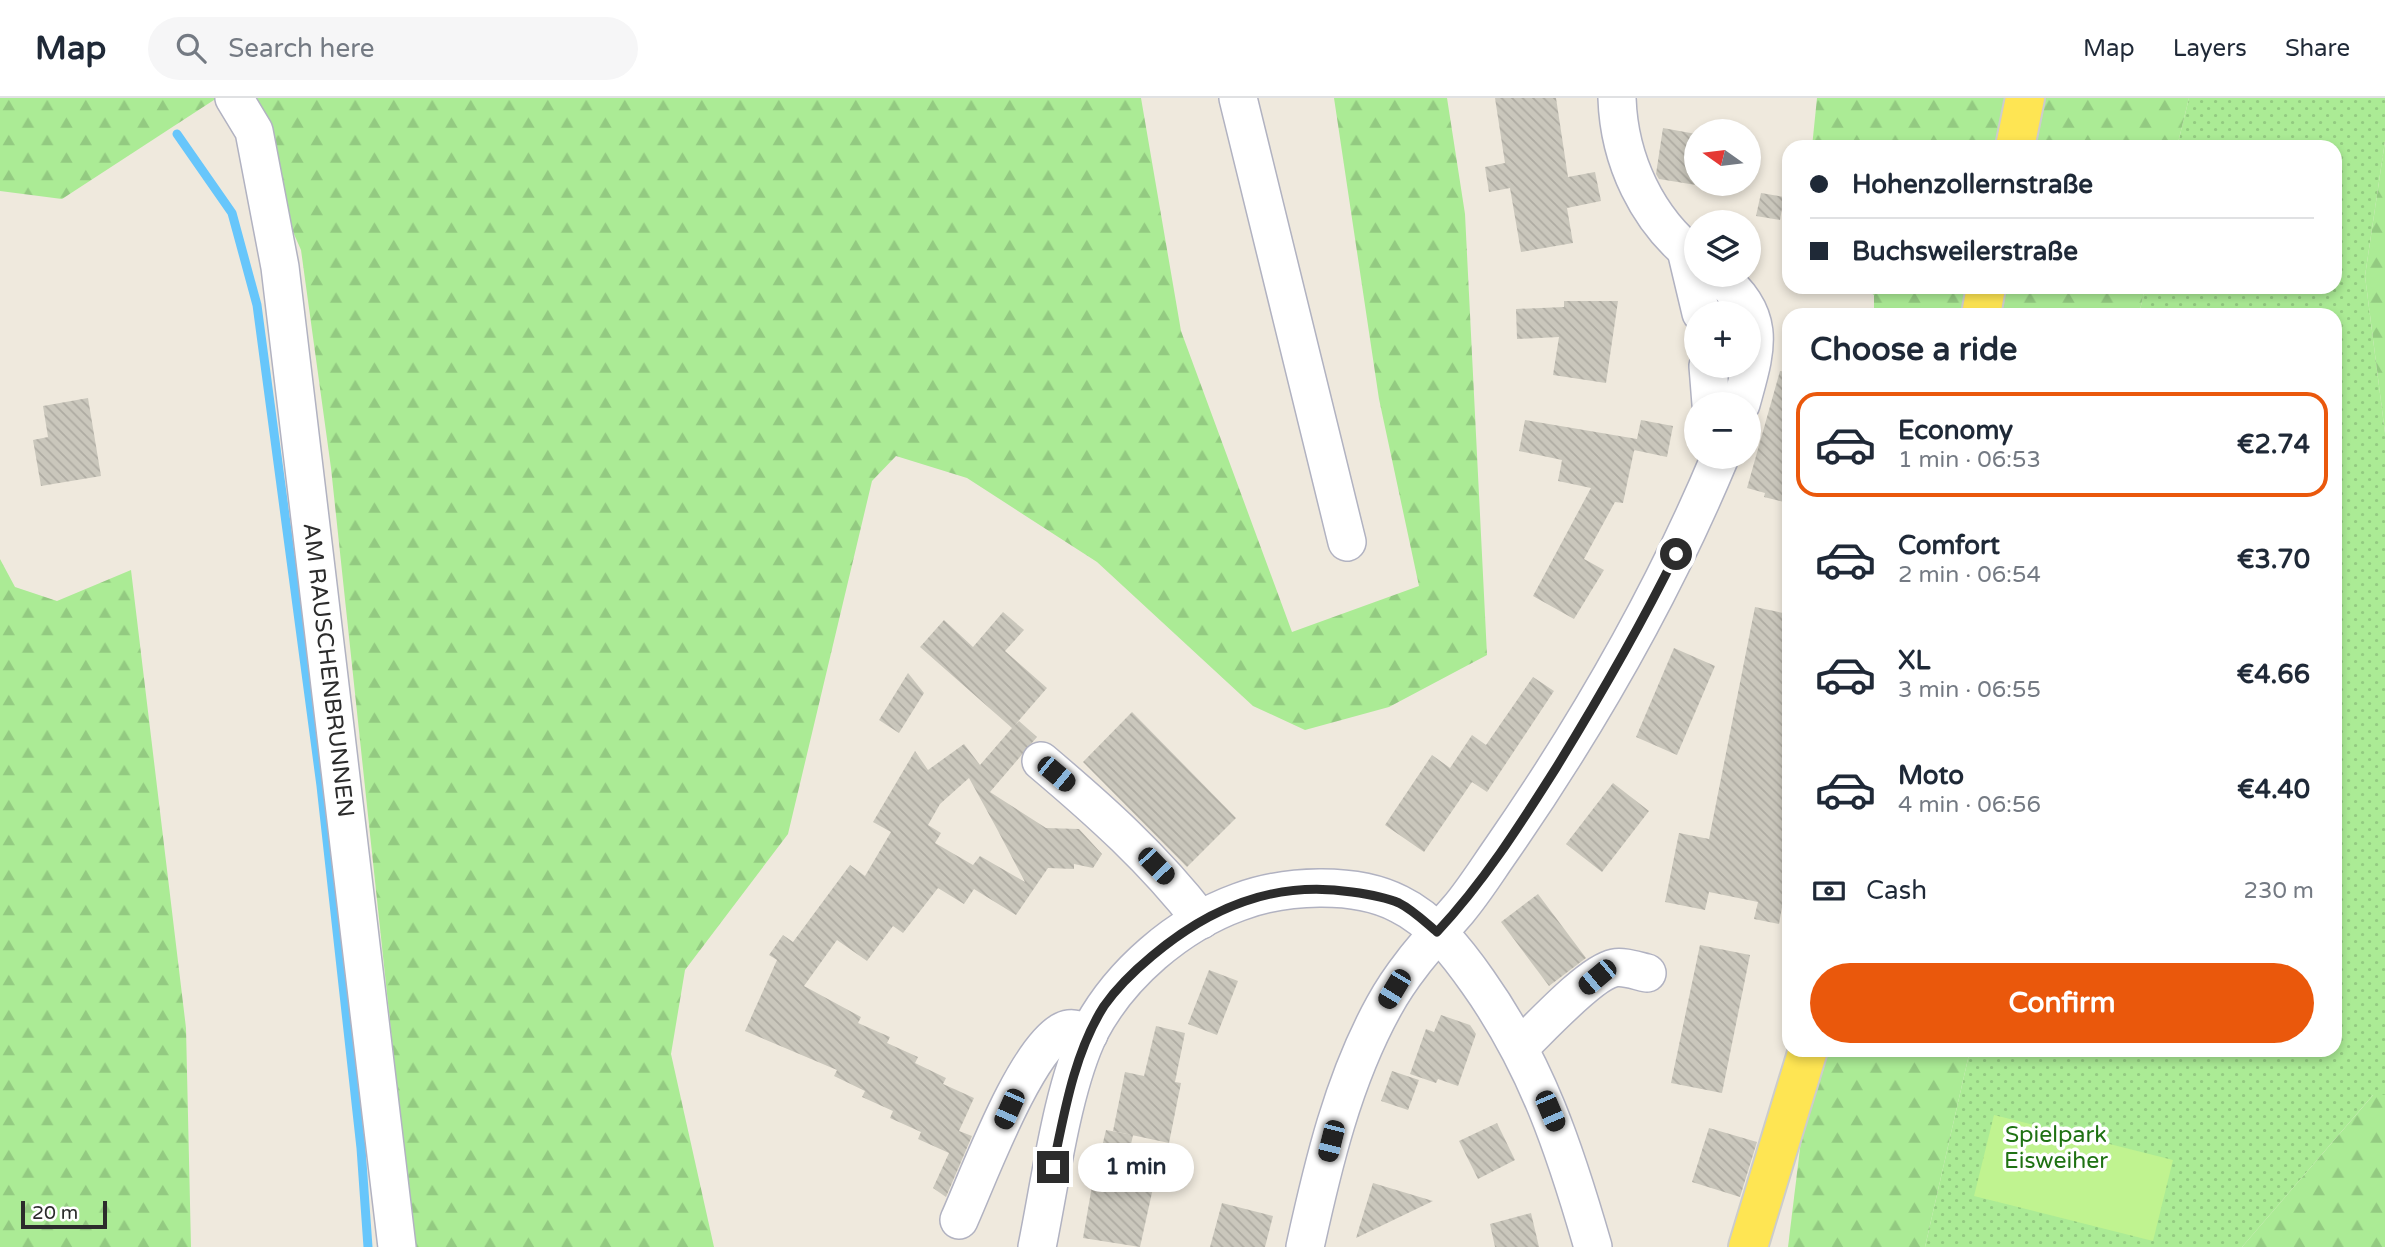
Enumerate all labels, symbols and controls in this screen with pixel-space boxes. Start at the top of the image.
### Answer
search box [148,17,638,80]
text: Map [35,29,106,68]
icon: search [172,29,210,67]
text: Search here [228,33,374,64]
text: Map [2083,34,2135,63]
text: Layers [2173,34,2247,63]
text: Share [2285,34,2350,63]
north arrow [1684,119,1760,196]
map controls [1684,119,1761,469]
text: Hohenzollernstraße [1852,169,2093,200]
button: layers [1684,210,1761,287]
text: Buchsweilerstraße [1852,236,2078,267]
button: + [1684,301,1761,378]
text: Choose a ride [1810,331,2017,369]
button: − [1684,392,1761,469]
icon: car [1814,413,1877,476]
text: Economy [1898,415,2013,446]
text: €2.74 [2237,429,2310,460]
text: 1 min · 06:53 [1898,446,2041,474]
street label: AM RAUSCHENBRUNNEN [297,521,360,819]
icon: car [1814,528,1877,591]
text: Comfort [1898,530,2000,561]
route start [1660,538,1692,570]
text: €3.70 [2237,544,2310,575]
text: 2 min · 06:54 [1898,561,2041,589]
icon: car [1814,643,1877,706]
text: XL [1898,645,1930,676]
text: €4.66 [2237,659,2310,690]
text: 3 min · 06:55 [1898,676,2041,704]
car [1034,752,1079,796]
icon: car [1814,758,1877,821]
text: Moto [1898,760,1964,791]
text: €4.40 [2237,774,2310,805]
text: 4 min · 06:56 [1898,791,2041,819]
car [1134,844,1179,888]
icon: cash [1810,872,1848,910]
text: Cash [1866,875,1927,906]
text: 230 m [2244,877,2314,905]
car [1575,955,1620,999]
button: Confirm [1810,963,2314,1043]
car [1375,966,1414,1012]
car [991,1086,1028,1132]
car [1533,1088,1568,1134]
car [1316,1118,1347,1164]
park label: Spielpark Eisweiher [2004,1121,2108,1175]
callout: 1 min [1078,1142,1193,1192]
route end [1037,1151,1069,1183]
text: 1 min [1105,1153,1167,1181]
scale bar [21,1198,107,1230]
text: 20 m [32,1202,78,1224]

